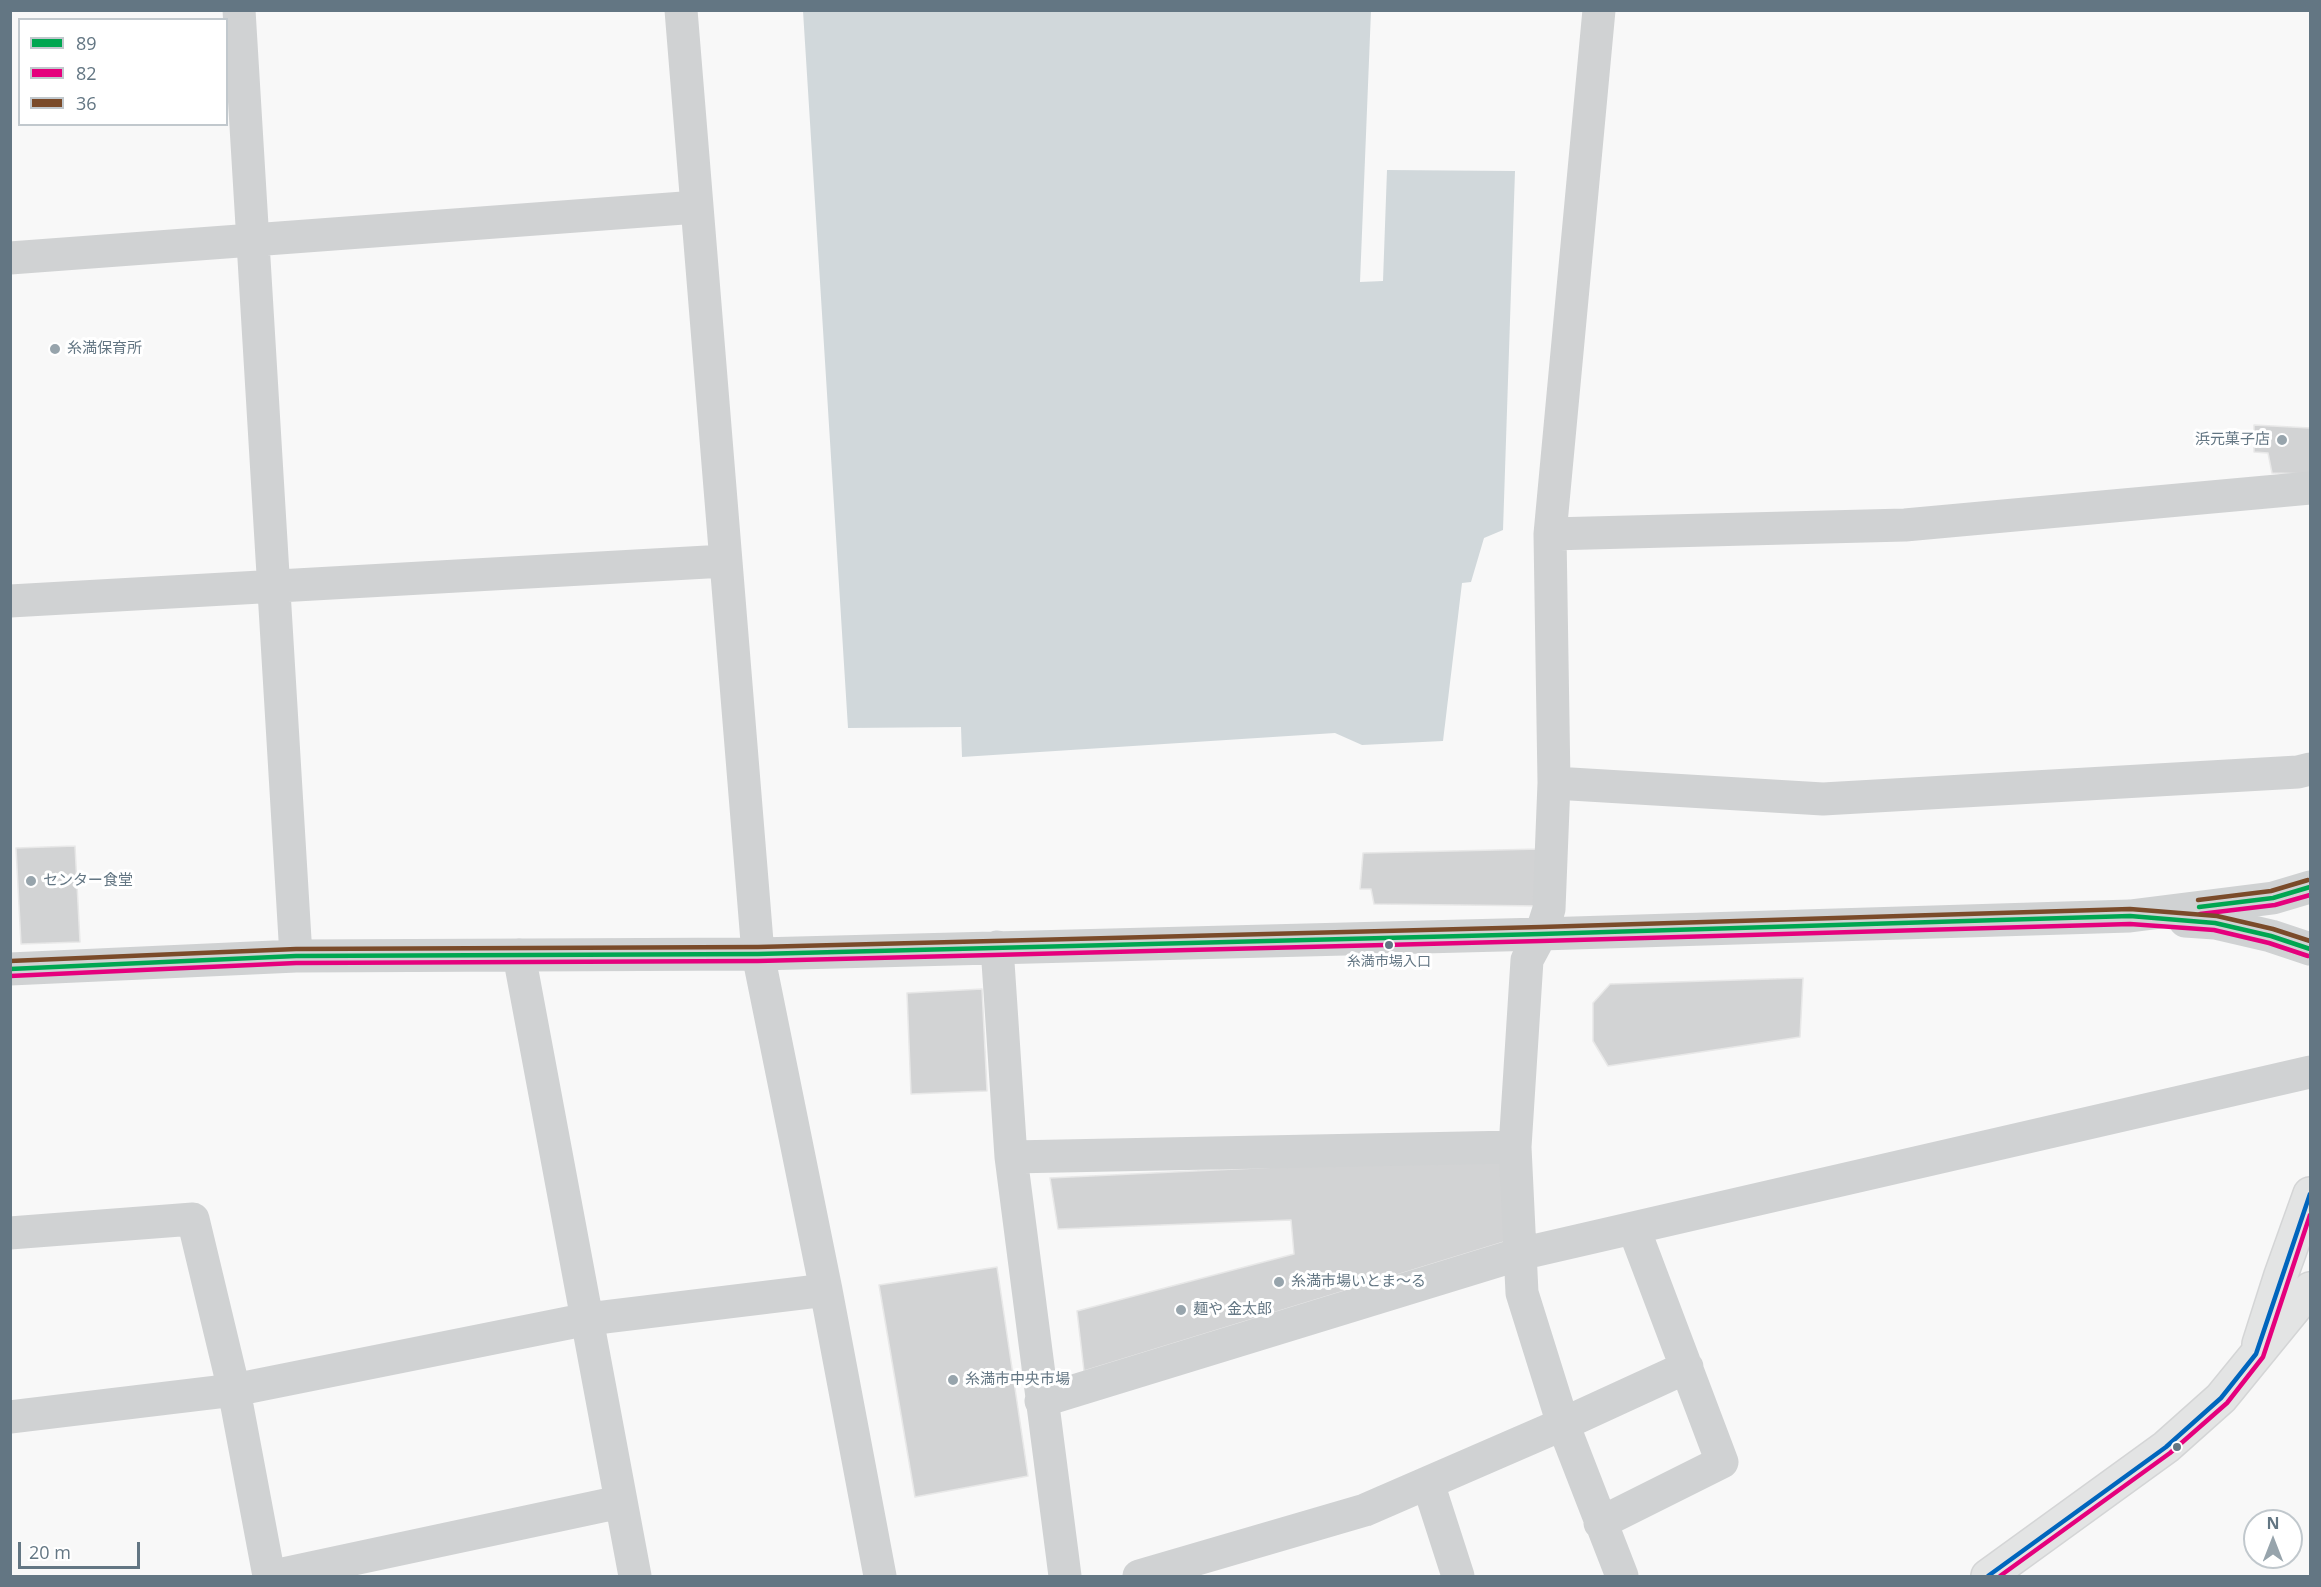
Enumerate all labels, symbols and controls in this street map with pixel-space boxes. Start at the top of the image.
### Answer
legend [18,18,228,126]
text: 89 [76,31,97,55]
text: 82 [76,61,97,85]
text: 36 [76,91,97,115]
place label: 糸満保育所 [67,340,142,358]
marker: 糸満保育所 [48,342,62,356]
place label: 浜元菓子店 [2195,431,2270,449]
marker: 浜元菓子店 [2275,433,2289,447]
place label: センター食堂 [43,872,133,890]
marker: センター食堂 [24,874,38,888]
marker: 糸満市場入口 [1383,939,1395,951]
place label: 糸満市場入口 [1347,954,1431,970]
place label: 糸満市場いとま～る [1291,1273,1426,1291]
marker: 糸満市場いとま～る [1272,1275,1286,1289]
place label: 麺や 金太郎 [1193,1301,1272,1319]
marker: 麺や 金太郎 [1174,1303,1188,1317]
place label: 糸満市中央市場 [965,1371,1070,1389]
marker: 糸満市中央市場 [946,1373,960,1387]
unlabelled marker [2171,1441,2183,1453]
north arrow [2243,1509,2303,1569]
text: N [2266,1512,2280,1534]
scale bar [21,1530,142,1568]
text: 20 m [29,1540,71,1564]

